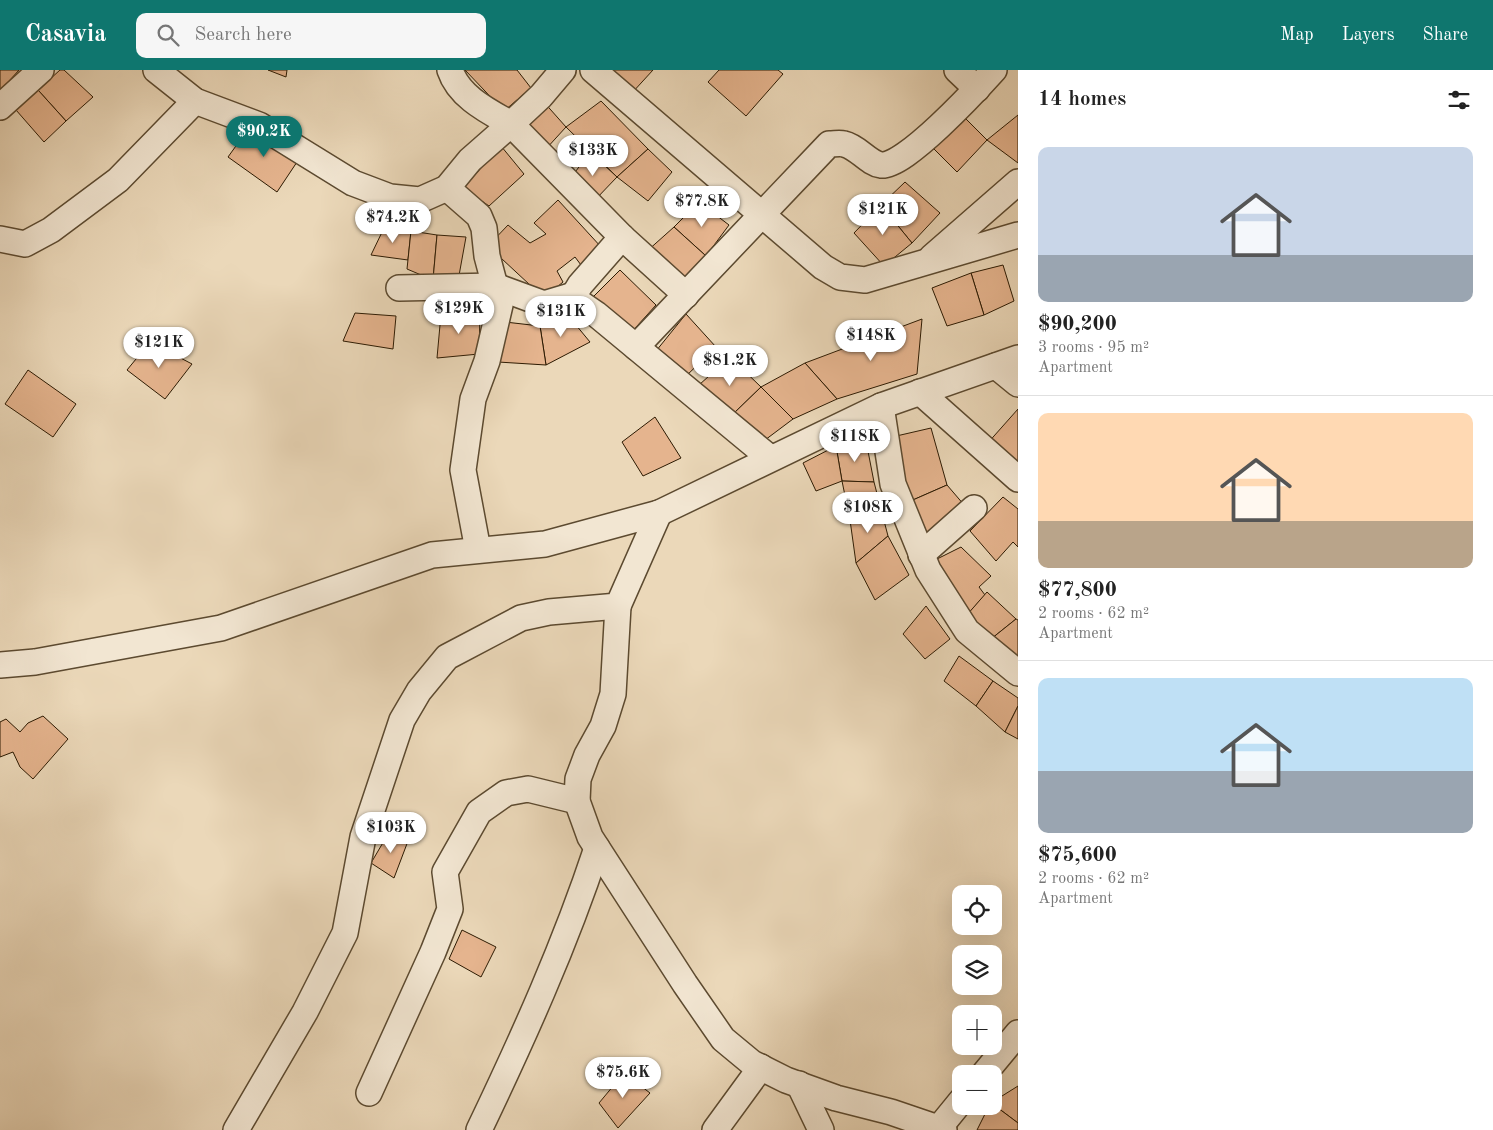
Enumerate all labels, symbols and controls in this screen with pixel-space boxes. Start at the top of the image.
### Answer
search box [136,13,486,58]
icon: search [154,21,182,49]
text: Casavia [25,23,106,47]
text: Search here [194,26,292,45]
text: Map [1280,26,1314,44]
text: Layers [1342,26,1394,44]
text: Share [1422,26,1468,44]
icon: filters [1445,86,1473,114]
text: 14 homes [1038,89,1126,110]
pin: $90.2K [223,116,305,158]
text: $90.2K [237,124,291,140]
pin: $133K [558,134,628,177]
text: $133K [568,143,618,159]
icon: home [1211,180,1301,270]
pin: $77.8K [661,186,743,228]
text: $77.8K [675,194,729,210]
pin: $121K [848,194,918,236]
pin: $74.2K [352,202,434,244]
text: $121K [858,202,908,218]
text: $74.2K [366,210,420,226]
pin: $129K [424,292,494,335]
pin: $131K [526,296,596,338]
text: $129K [434,301,484,317]
text: $131K [536,304,586,320]
text: $90,200 [1038,314,1117,335]
pin: $148K [836,320,906,362]
pin: $121K [124,326,194,369]
text: $148K [846,328,896,344]
text: $121K [134,335,184,351]
text: 3 rooms · 95 m² [1038,340,1149,356]
pin: $81.2K [689,344,771,387]
text: $81.2K [703,353,757,369]
text: Apartment [1038,360,1113,376]
pin: $118K [820,420,890,463]
text: $118K [830,429,880,445]
icon: home [1211,445,1301,535]
pin: $108K [833,492,903,534]
text: $108K [843,500,893,516]
text: $77,800 [1038,580,1117,601]
text: 2 rooms · 62 m² [1038,606,1149,622]
text: Apartment [1038,626,1113,642]
icon: home [1211,710,1301,800]
pin: $103K [356,812,426,854]
text: $103K [366,820,416,836]
text: $75,600 [1038,845,1117,866]
text: 2 rooms · 62 m² [1038,871,1149,887]
map controls [952,885,1002,1115]
button: locate [952,885,1002,935]
text: Apartment [1038,891,1113,907]
button: layers [952,945,1002,995]
button: + [952,1005,1002,1055]
pin: $75.6K [582,1056,664,1099]
text: $75.6K [596,1065,650,1081]
button: − [952,1065,1002,1115]

